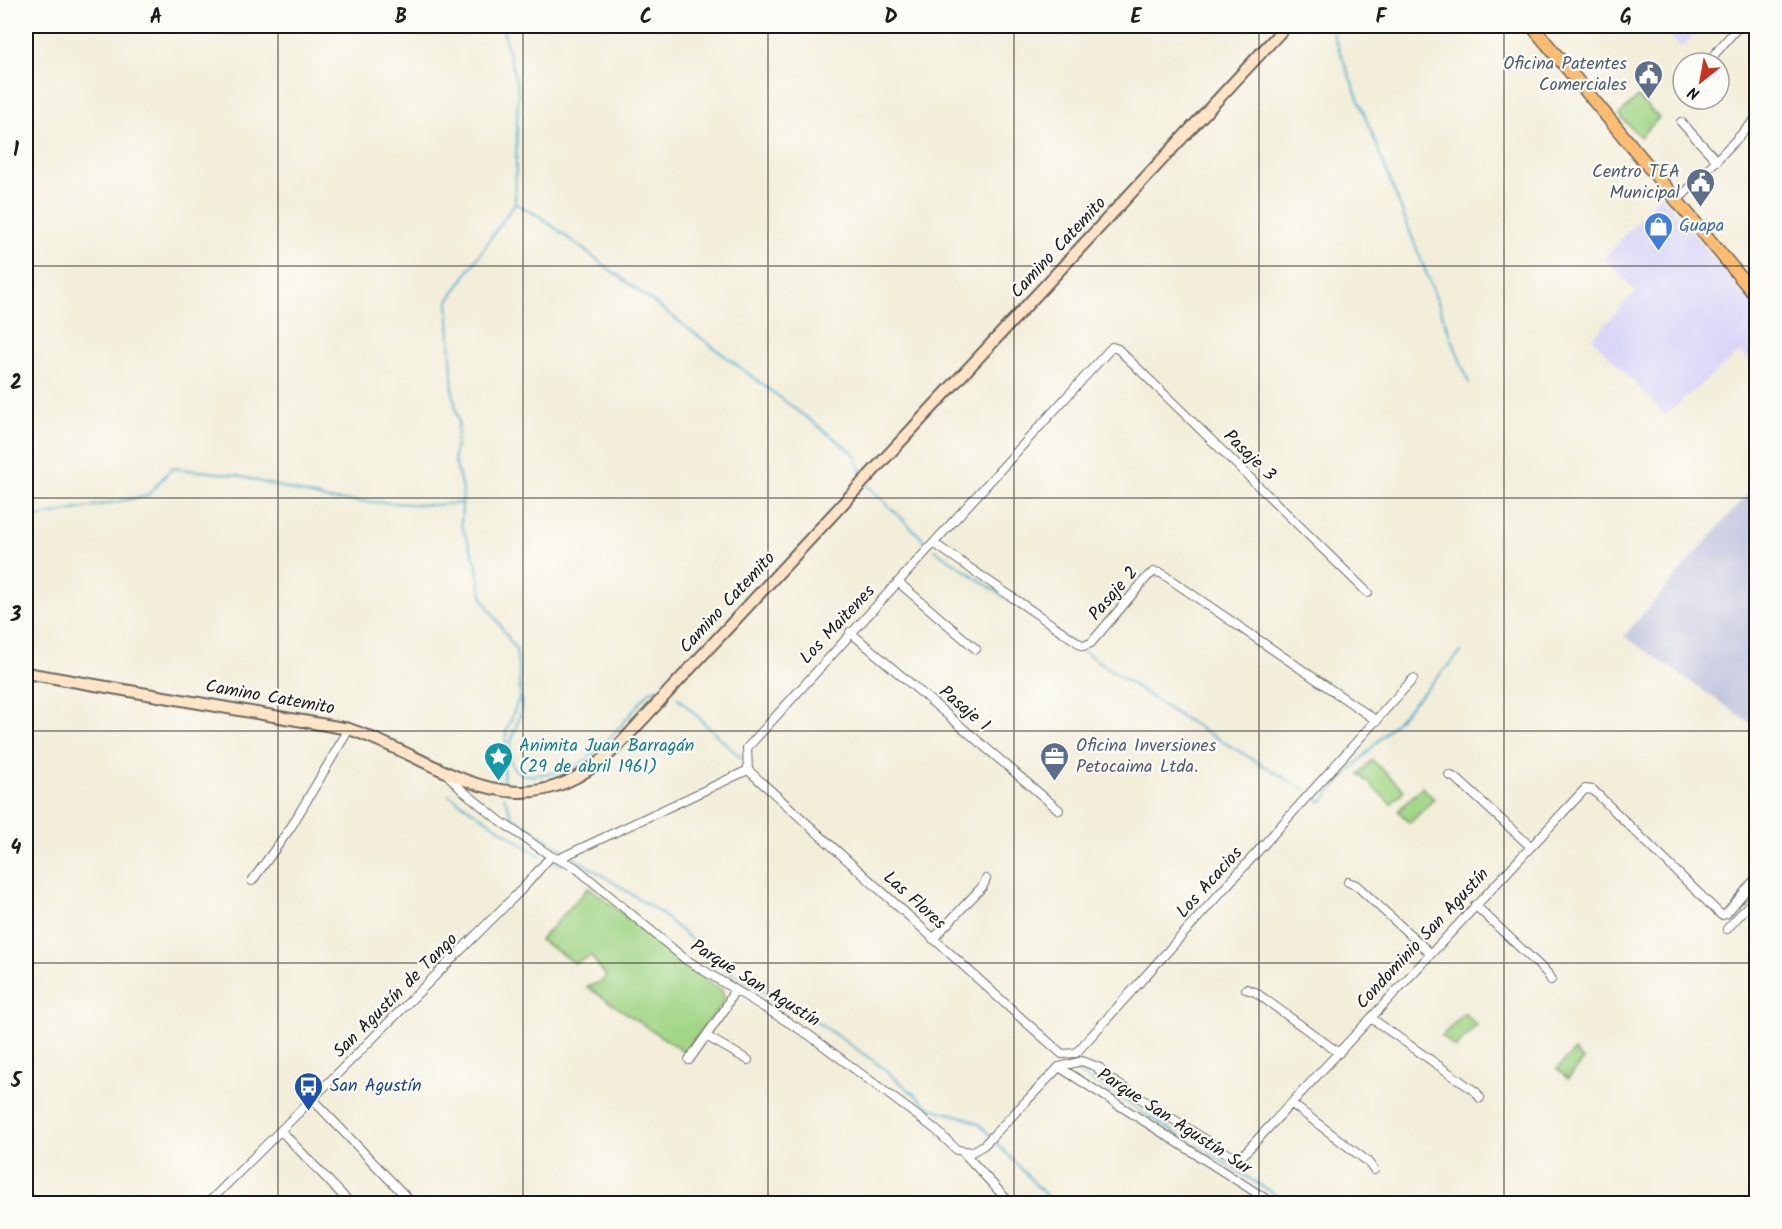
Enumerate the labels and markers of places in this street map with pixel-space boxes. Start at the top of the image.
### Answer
place label: Oficina Patentes Comerciales [1503,50,1627,100]
public building icon: Oficina Patentes Comerciales [1632,58,1664,100]
place label: Centro TEA Municipal [1592,158,1681,208]
public building icon: Centro TEA Municipal [1685,166,1717,208]
shop icon: Guapa [1642,210,1674,252]
place label: Guapa [1679,212,1724,241]
place label: Animita Juan Barragán (29 de abril 1961) [519,732,694,782]
place label: Oficina Inversiones Petocaima Ltda. [1076,732,1217,782]
place icon: Animita Juan Barragán (29 de abril 1961) [482,740,514,782]
office icon: Oficina Inversiones Petocaima Ltda. [1039,740,1071,782]
bus stop icon: San Agustín [293,1070,325,1112]
place label: San Agustín [330,1072,421,1101]

